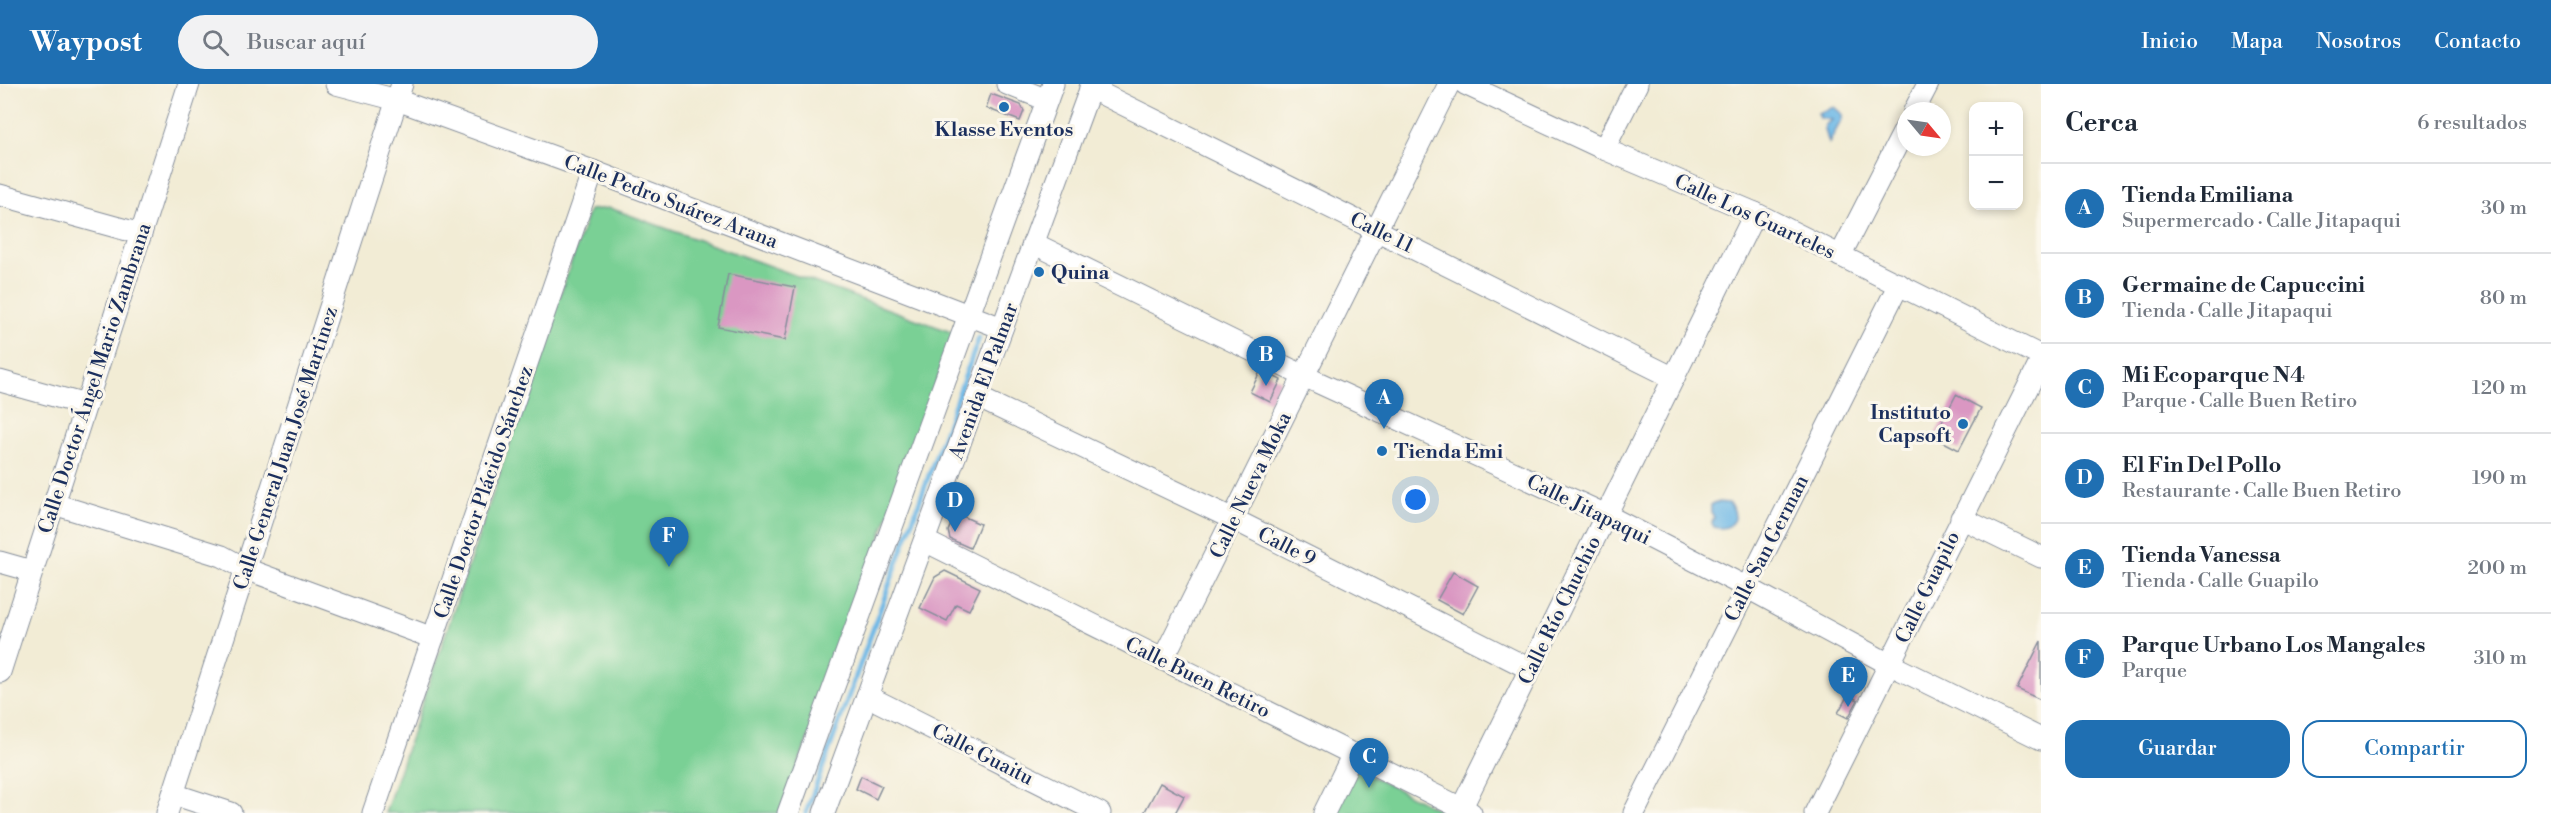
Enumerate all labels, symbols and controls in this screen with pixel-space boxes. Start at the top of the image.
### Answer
search box [178,15,598,69]
text: Waypost [30,25,142,60]
icon: search [199,26,232,59]
text: Buscar aquí [247,29,365,56]
text: Inicio [2141,29,2198,55]
text: Mapa [2231,29,2283,55]
text: Nosotros [2316,29,2401,55]
text: Contacto [2434,29,2521,55]
marker: Klasse Eventos [997,100,1011,114]
north arrow [1897,102,1951,156]
map controls [1969,102,2023,210]
button: + [1969,102,2023,156]
text: Cerca [2065,107,2138,139]
text: 6 resultados [2417,111,2527,136]
place label: Klasse Eventos [935,118,1073,143]
street label: Calle Pedro Suárez Arana [560,150,782,255]
button: − [1969,156,2023,210]
street label: Calle Los Guarteles [1670,169,1839,266]
text: Tienda Emiliana [2122,182,2294,209]
text: A [2077,196,2092,221]
text: 30 m [2481,196,2527,221]
street label: Calle 11 [1345,207,1418,260]
text: Supermercado · Calle Jitapaqui [2122,209,2401,234]
street label: Calle Doctor Ángel Mario Zambrana [32,219,158,537]
place label: Quina [1051,261,1109,286]
marker: Quina [1032,265,1046,279]
text: Germaine de Capuccini [2122,272,2365,299]
text: B [2077,286,2092,311]
text: 80 m [2480,286,2527,311]
street label: Avenida El Palmar [944,299,1025,464]
text: Tienda · Calle Jitapaqui [2122,299,2333,324]
street label: Calle General Juan José Martinez [229,304,344,593]
pin: B [1246,336,1286,386]
text: Mi Ecoparque N4 [2122,362,2305,389]
street label: Calle Doctor Plácido Sánchez [429,363,540,622]
text: C [2077,376,2092,401]
text: 120 m [2472,376,2527,401]
pin: A [1364,380,1404,429]
text: Parque · Calle Buen Retiro [2122,389,2357,414]
place label: Instituto Capsoft [1870,401,1952,449]
street label: Calle Nueva Moka [1205,407,1298,563]
marker: Instituto Capsoft [1956,417,1970,431]
place label: Tienda Emi [1394,440,1504,465]
marker: Tienda Emi [1375,444,1389,458]
text: El Fin Del Pollo [2122,452,2282,479]
text: D [2077,466,2092,491]
text: 190 m [2472,466,2527,491]
street label: Calle Jitapaqui [1522,470,1655,551]
street label: Calle San German [1720,471,1815,626]
text: Restaurante · Calle Buen Retiro [2122,479,2401,504]
pin: D [936,482,974,532]
your location [1401,485,1430,514]
pin: F [650,518,688,567]
street label: Calle 9 [1253,522,1320,573]
street label: Calle Guapilo [1890,528,1966,648]
street label: Calle Río Chuchio [1514,532,1607,689]
text: Tienda Vanessa [2122,542,2281,569]
text: E [2078,556,2091,581]
text: 200 m [2467,556,2527,581]
text: Tienda · Calle Guapilo [2122,569,2319,594]
street label: Calle Buen Retiro [1121,632,1274,724]
text: Parque Urbano Los Mangales [2122,632,2425,659]
text: F [2077,646,2092,671]
text: 310 m [2474,646,2527,671]
pin: E [1828,658,1868,707]
text: Parque [2122,659,2187,684]
street label: Calle Guaitu [927,719,1038,792]
button: Guardar [2065,720,2290,778]
button: Compartir [2302,720,2527,778]
pin: C [1350,738,1388,788]

